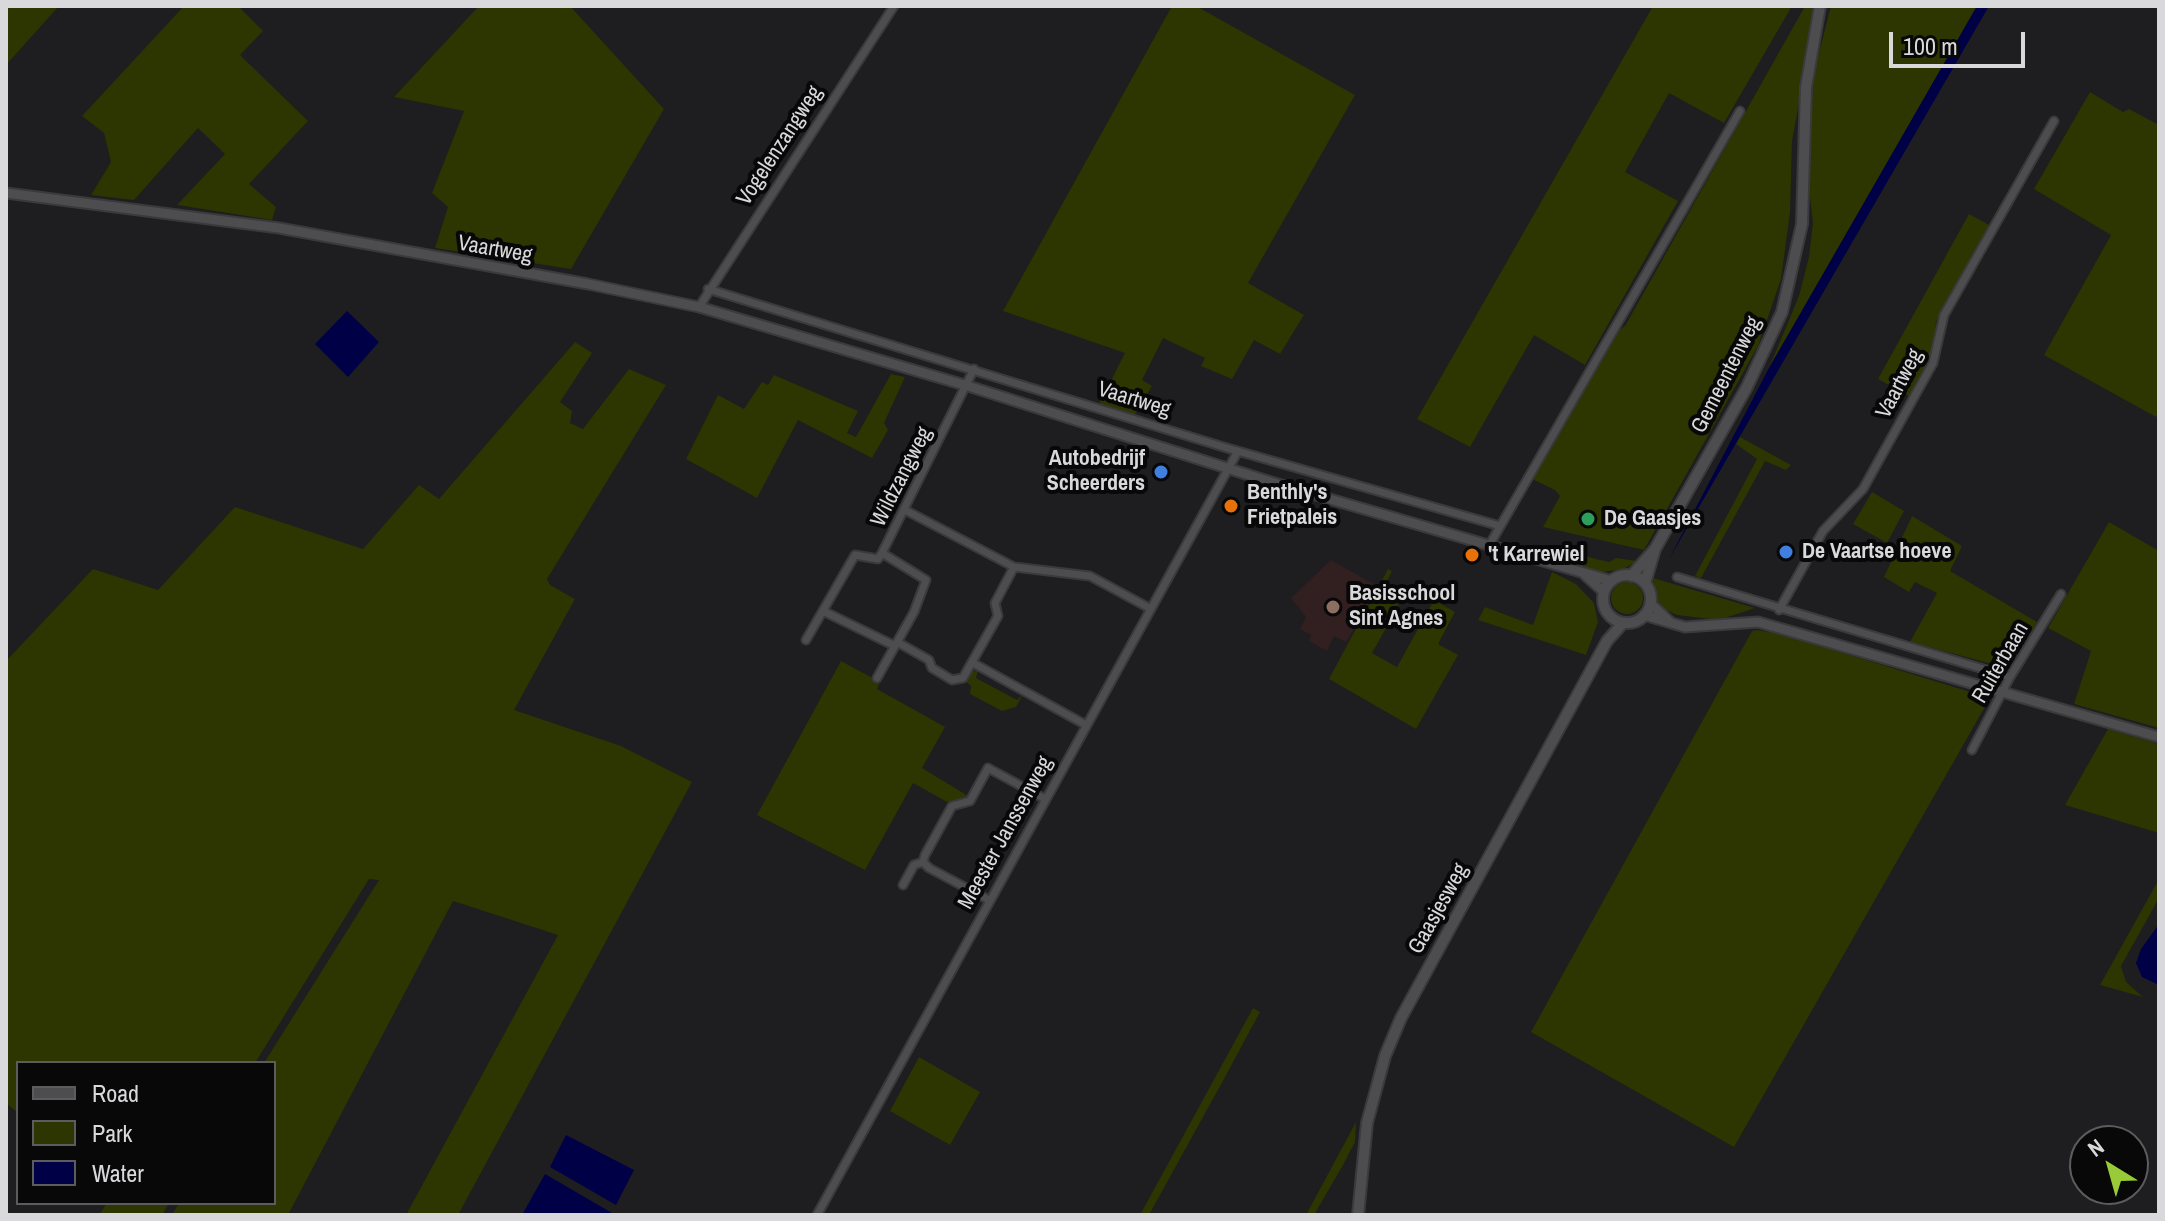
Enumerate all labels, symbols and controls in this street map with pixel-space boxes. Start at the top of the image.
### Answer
scale bar [1893,16,2029,66]
text: 100 m [1903,30,1958,62]
street label: Vogelenzangweg [732,81,828,211]
street label: Vaartweg [456,230,534,270]
street label: Gemeentenweg [1686,312,1768,438]
street label: Vaartweg [1871,345,1929,423]
street label: Vaartweg [1094,376,1174,424]
street label: Wildzangweg [866,423,938,531]
place label: Autobedrijf Scheerders [1047,446,1145,498]
marker: Autobedrijf Scheerders [1152,463,1170,481]
place label: Benthly's Frietpaleis [1247,480,1337,532]
marker: Benthly's Frietpaleis [1222,497,1240,515]
place label: De Gaasjes [1604,506,1701,532]
marker: De Gaasjes [1579,510,1597,528]
place label: De Vaartse hoeve [1802,539,1951,565]
place label: 't Karrewiel [1488,542,1585,568]
marker: De Vaartse hoeve [1777,543,1795,561]
marker: 't Karrewiel [1463,546,1481,564]
place label: Basisschool Sint Agnes [1349,581,1455,632]
marker: Basisschool Sint Agnes [1324,598,1342,616]
street label: Ruiterbaan [1967,618,2035,708]
street label: Meester Janssenweg [953,752,1059,914]
street label: Gaasjesweg [1403,859,1475,959]
legend [16,1061,276,1205]
text: Road [92,1077,139,1109]
text: Park [92,1117,132,1149]
north arrow [2069,1125,2149,1205]
text: N [2082,1132,2110,1163]
text: Water [92,1157,144,1189]

